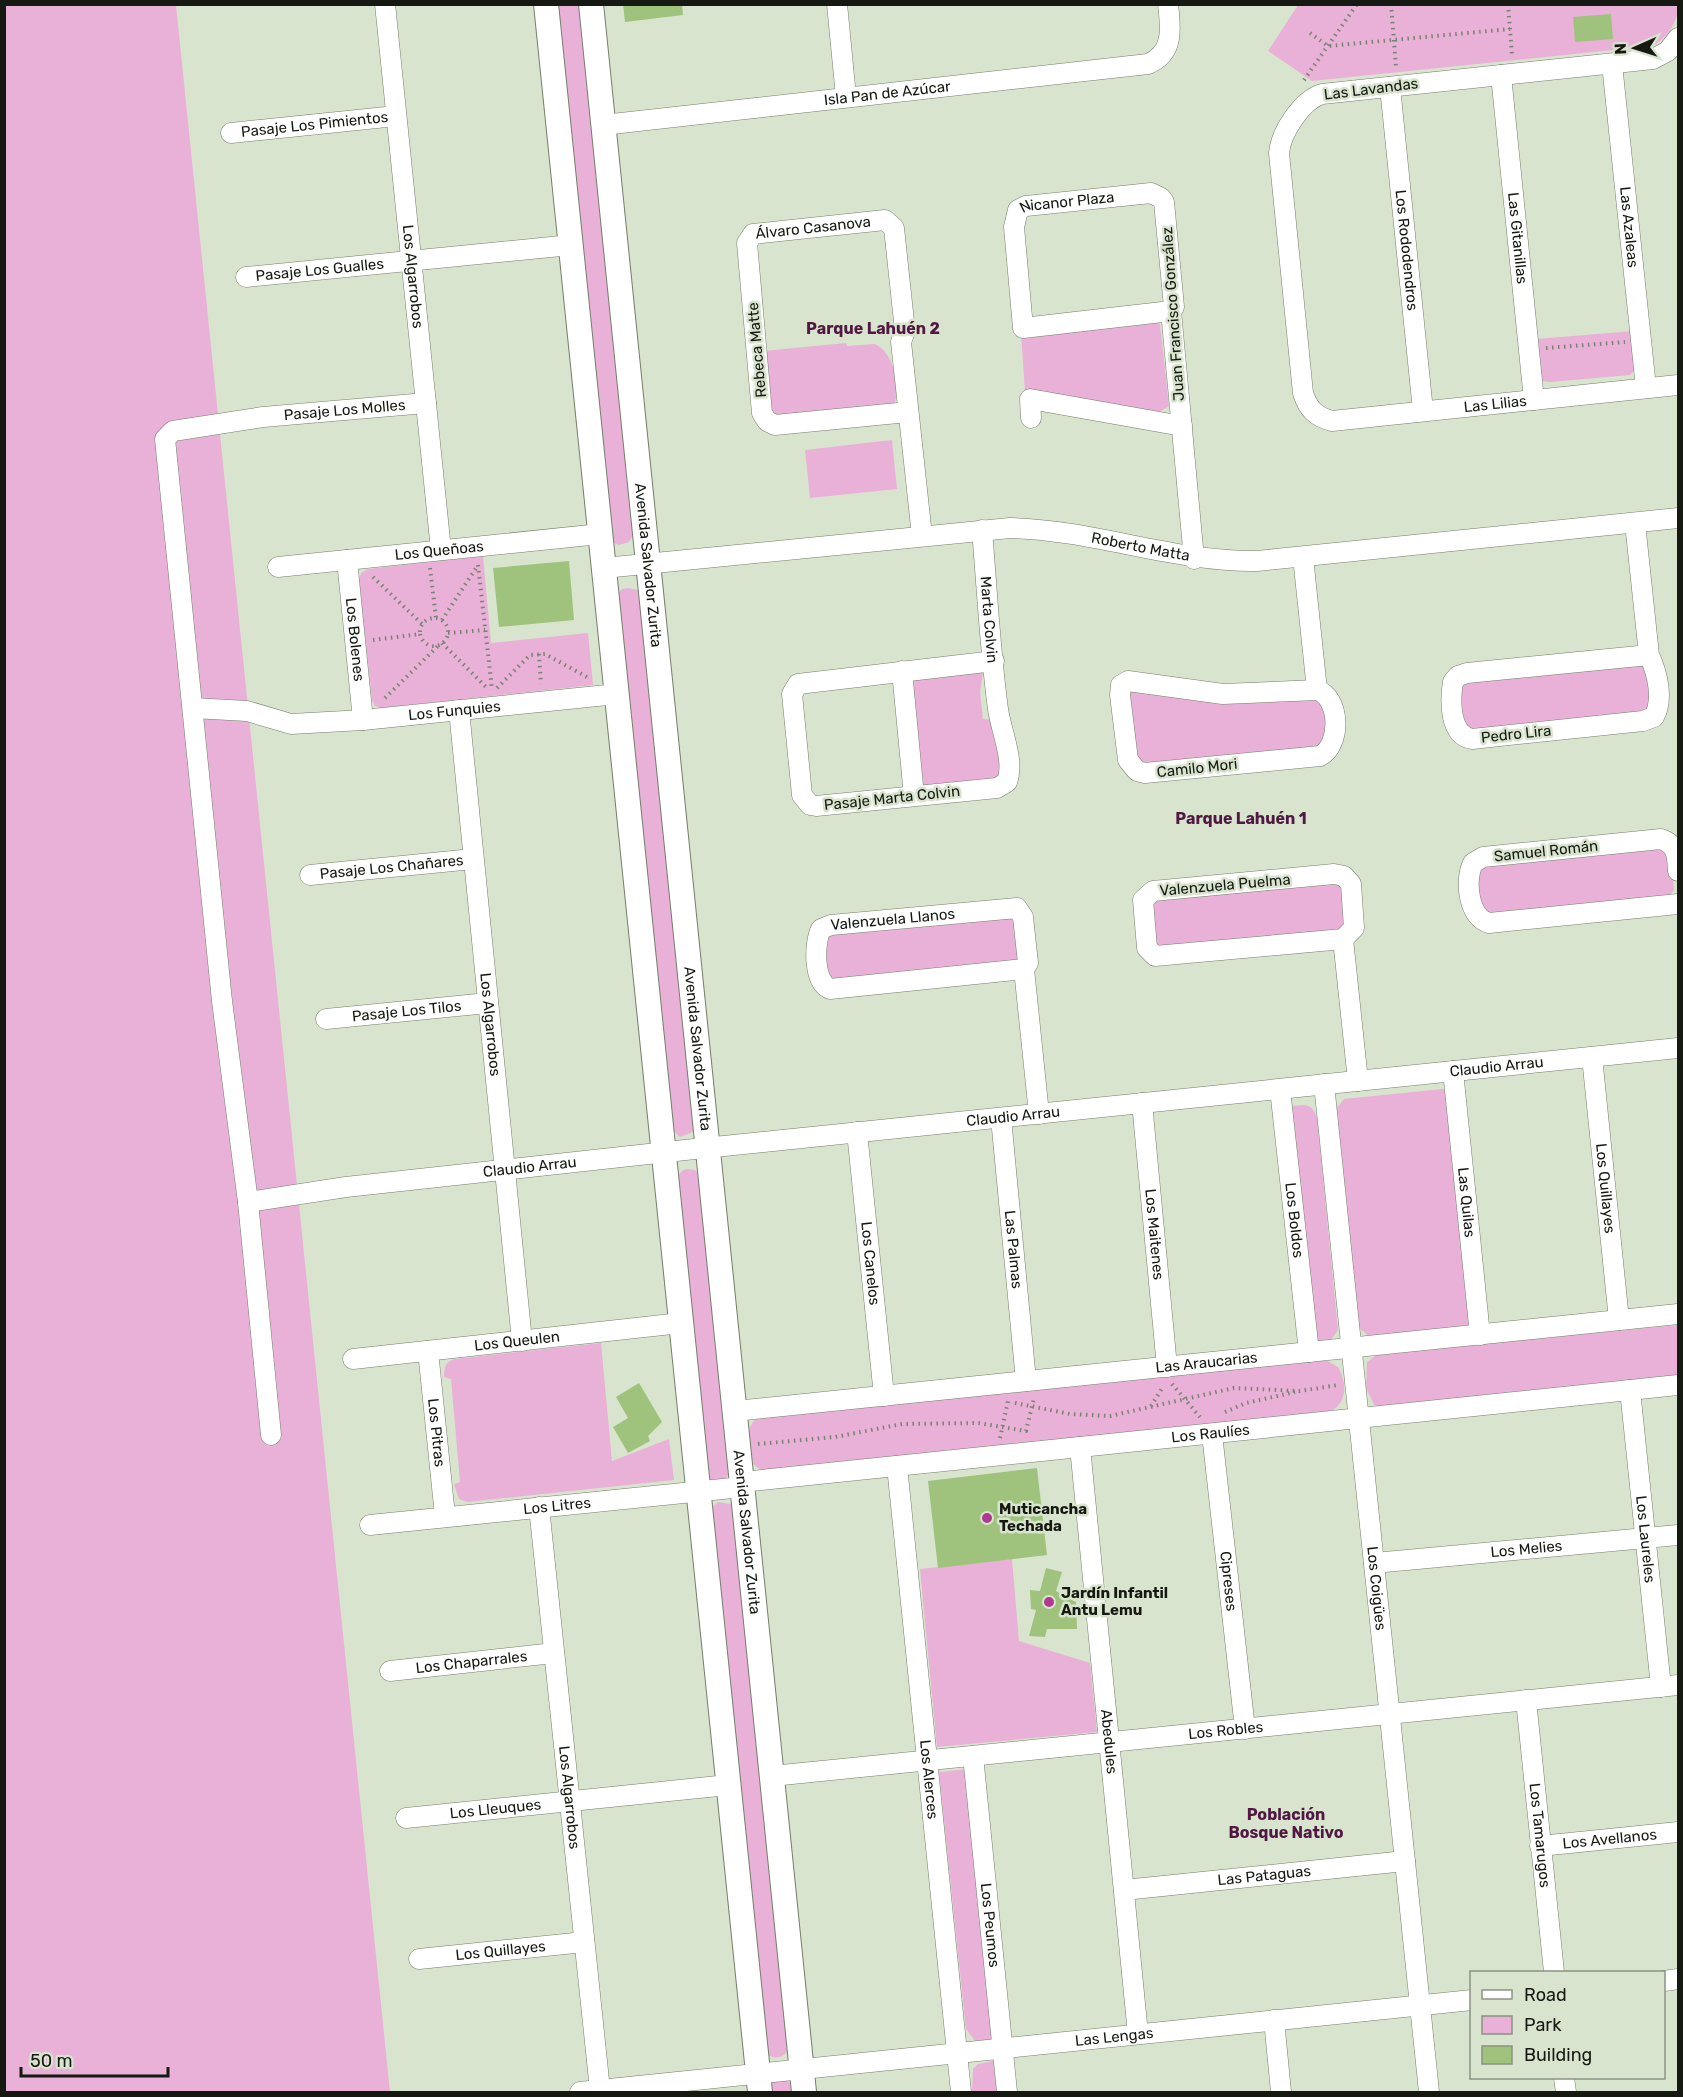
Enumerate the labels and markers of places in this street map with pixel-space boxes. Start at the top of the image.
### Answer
place label: Muticancha Techada [999,1500,1087,1535]
marker: Muticancha Techada [980,1511,994,1525]
place label: Jardín Infantil Antu Lemu [1061,1584,1168,1619]
marker: Jardín Infantil Antu Lemu [1042,1595,1056,1609]

